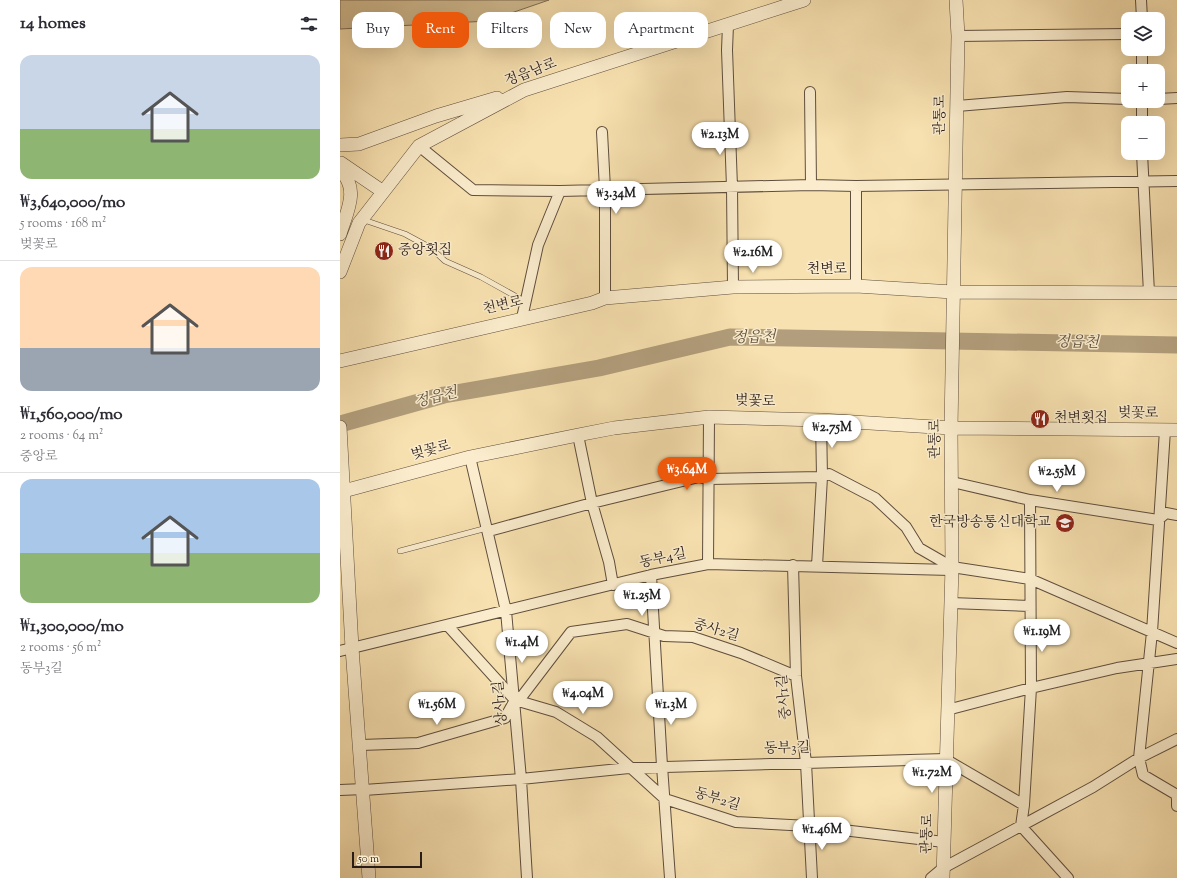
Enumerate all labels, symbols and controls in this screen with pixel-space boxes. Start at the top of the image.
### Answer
text: 14 homes [20,12,86,36]
chip: Buy [352,12,404,48]
chip: Rent [412,12,469,48]
chip: Filters [477,12,542,48]
chip: New [550,12,606,48]
chip: Apartment [614,12,708,48]
map controls [1121,12,1165,160]
button: layers [1121,12,1165,56]
icon: filters [298,13,320,35]
street label: 정읍남로 [502,54,560,92]
button: + [1121,64,1165,108]
icon: home [134,81,206,153]
street label: 관통로 [931,94,951,135]
button: − [1121,116,1165,160]
pin: ₩2.13M [687,122,753,156]
text: ₩2.13M [701,126,739,144]
pin: ₩3.34M [583,181,649,215]
text: ₩3.34M [596,185,636,203]
text: ₩3,640,000/mo [20,191,125,215]
text: 5 rooms · 168 m² [20,215,106,233]
text: 벚꽃로 [20,236,58,254]
restaurant icon: 중앙횟집 [373,240,395,262]
pin: ₩2.16M [720,240,786,274]
place label: 중앙횟집 [398,241,452,261]
text: ₩2.16M [733,244,773,262]
street label: 천변로 [807,260,848,280]
street label: 천변로 [481,292,525,320]
icon: home [134,293,206,365]
water label: 정읍천 [732,327,777,349]
water label: 정읍천 [1055,332,1100,354]
water label: 정읍천 [412,382,461,413]
street label: 벚꽃로 [734,391,776,413]
text: ₩1,560,000/mo [20,403,123,427]
street label: 벚꽃로 [1118,404,1159,424]
restaurant icon: 천변횟집 [1029,408,1051,430]
place label: 천변횟집 [1054,409,1108,429]
pin: ₩2.75M [799,415,865,449]
street label: 관통로 [926,418,946,459]
text: ₩2.75M [812,419,852,437]
text: 2 rooms · 64 m² [20,427,103,445]
street label: 벚꽃로 [409,436,454,466]
text: 중앙로 [20,448,58,466]
pin: ₩3.64M [654,457,720,491]
pin: ₩2.55M [1024,459,1090,493]
text: ₩3.64M [667,461,707,479]
text: ₩2.55M [1038,463,1076,481]
icon: home [134,505,206,577]
school or university icon: 한국방송통신대학교 [1054,512,1076,534]
place label: 한국방송통신대학교 [929,513,1051,533]
street label: 동부4길 [638,544,688,574]
pin: ₩1.25M [609,583,675,617]
text: ₩1.25M [623,587,661,605]
text: ₩1,300,000/mo [20,615,124,639]
street label: 중사2길 [691,615,741,647]
pin: ₩1.19M [1009,619,1075,653]
text: ₩1.19M [1023,623,1061,641]
pin: ₩1.4M [494,630,550,664]
text: ₩1.4M [505,634,539,652]
text: 2 rooms · 56 m² [20,639,101,657]
text: 동부3길 [20,660,63,678]
street label: 중사1길 [773,673,797,721]
street label: 상사1길 [489,680,513,726]
pin: ₩4.04M [550,681,616,715]
text: ₩4.04M [562,685,604,703]
pin: ₩1.56M [404,692,470,726]
pin: ₩1.3M [643,692,699,726]
text: ₩1.56M [418,696,456,714]
text: ₩1.3M [655,696,687,714]
street label: 동부3길 [764,739,810,759]
pin: ₩1.72M [899,760,965,794]
text: ₩1.72M [912,764,952,782]
street label: 동부2길 [692,784,742,816]
street label: 관통로 [917,813,939,855]
pin: ₩1.46M [789,817,855,851]
text: ₩1.46M [802,821,842,839]
scale bar [352,850,422,869]
text: 50 m [358,851,379,867]

